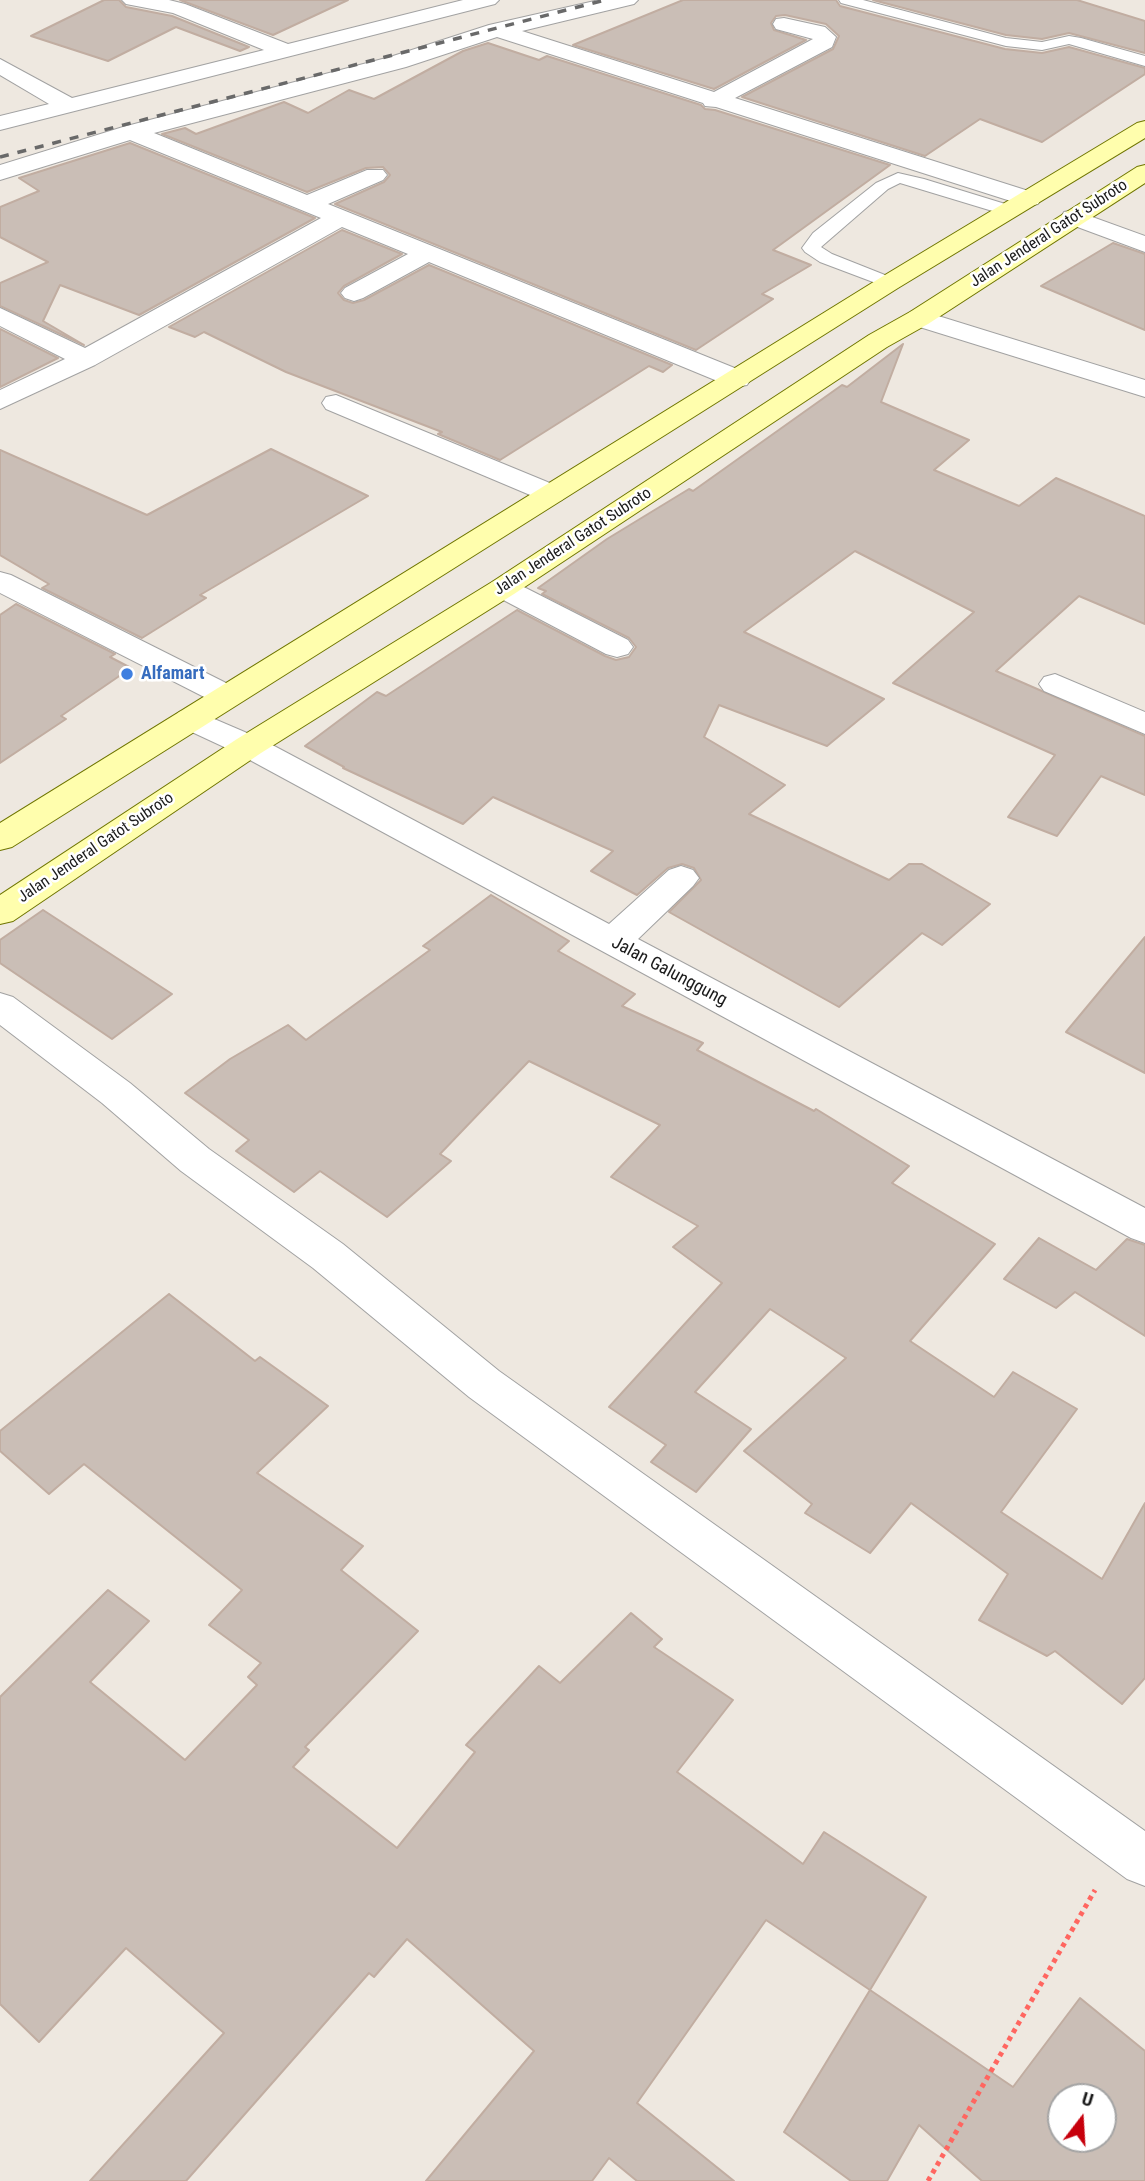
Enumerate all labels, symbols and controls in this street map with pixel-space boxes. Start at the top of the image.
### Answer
street label: Jalan Jenderal Gatot Subroto [967,176,1131,292]
street label: Jalan Jenderal Gatot Subroto [491,484,655,600]
place label: Alfamart [141,663,204,685]
marker: Alfamart [119,666,135,682]
street label: Jalan Jenderal Gatot Subroto [15,789,177,907]
street label: Jalan Galunggung [608,932,730,1012]
north arrow [1047,2083,1117,2153]
text: U [1079,2087,1096,2112]

